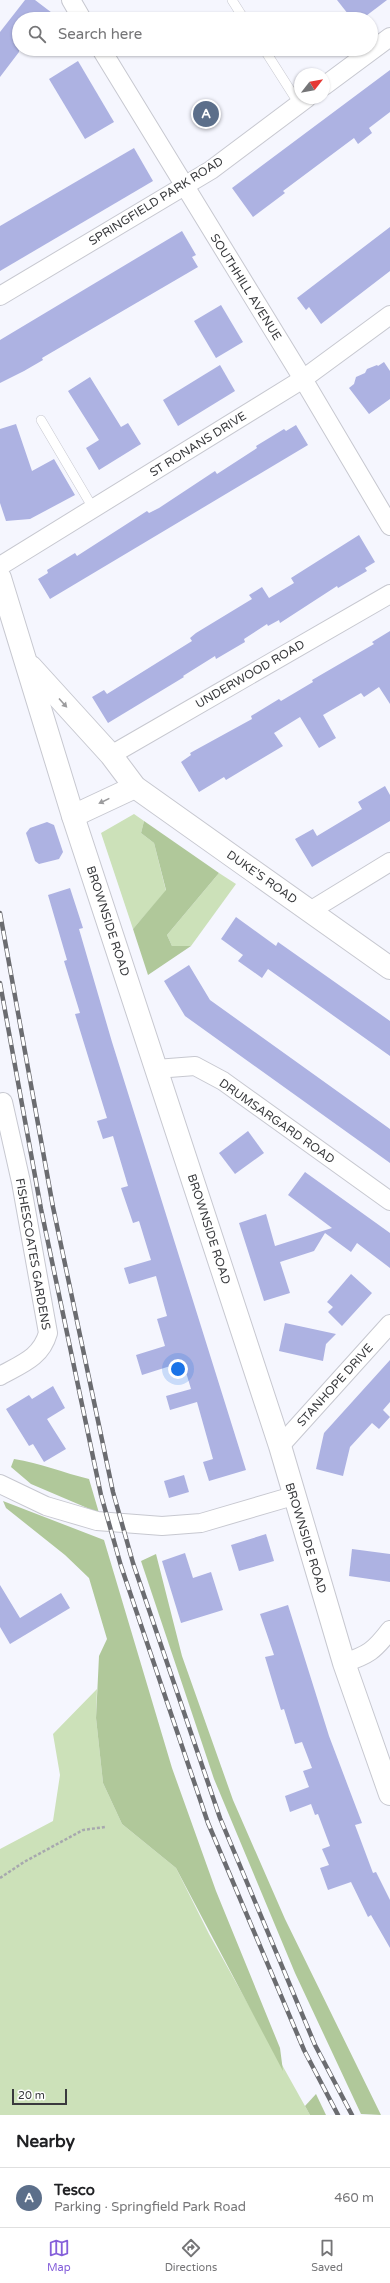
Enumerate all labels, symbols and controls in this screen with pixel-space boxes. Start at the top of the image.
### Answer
search box [12,12,378,56]
icon: search [26,23,48,45]
text: Search here [58,25,142,43]
north arrow [294,68,330,104]
pin: A [193,99,219,129]
street label: SPRINGFIELD PARK ROAD [86,154,226,248]
street label: SOUTHHILL AVENUE [208,231,285,343]
street label: ST RONANS DRIVE [147,408,249,479]
street label: UNDERWOOD ROAD [193,637,307,711]
one-way arrow [59,697,68,708]
one-way arrow [98,798,110,804]
street label: DUKE'S ROAD [224,847,300,907]
street label: BROWNSIDE ROAD [84,864,132,978]
street label: DRUMSARGARD ROAD [216,1076,338,1166]
street label: BROWNSIDE ROAD [185,1172,233,1286]
street label: FISHESCOATES GARDENS [13,1177,53,1331]
street label: STANHOPE DRIVE [294,1340,376,1429]
your location [168,1359,188,1379]
street label: BROWNSIDE ROAD [282,1481,330,1595]
scale bar [12,2087,67,2106]
text: 20 m [18,2089,45,2102]
text: Nearby [16,2131,75,2152]
text: Tesco [54,2181,95,2199]
text: A [24,2190,34,2206]
text: 460 m [334,2190,374,2206]
text: Parking · Springfield Park Road [54,2199,246,2215]
tab: Map [47,2237,71,2274]
tab: Directions [165,2237,217,2274]
tab: Saved [311,2237,343,2274]

